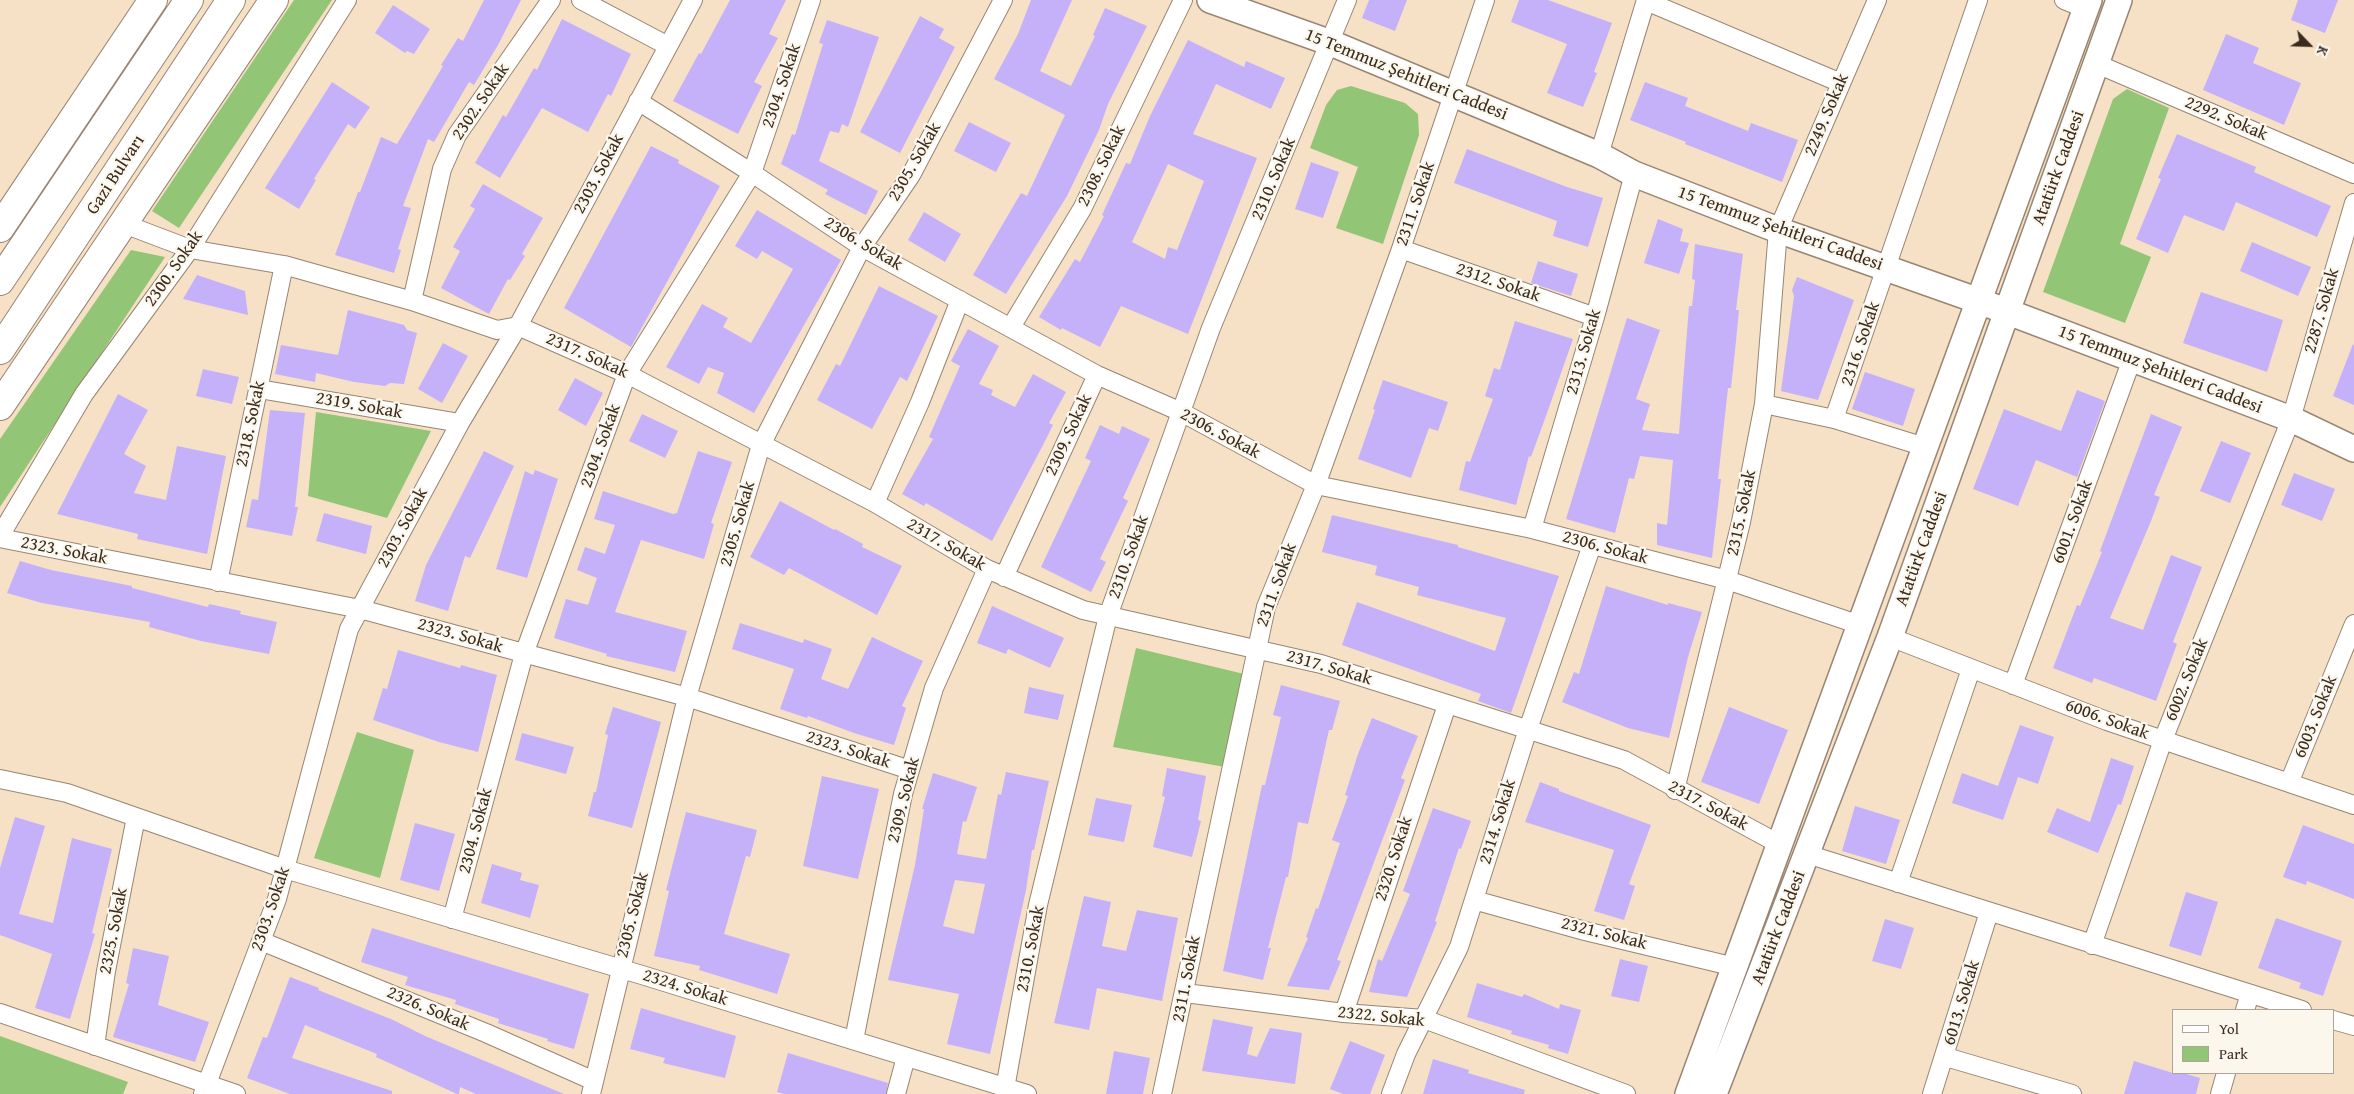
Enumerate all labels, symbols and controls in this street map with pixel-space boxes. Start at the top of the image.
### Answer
north arrow [2284,20,2334,70]
street label: 15 Temmuz Şehitleri Caddesi [1301,24,1511,126]
street label: 2304. Sokak [758,41,806,131]
text: K [2312,43,2334,59]
street label: 2302. Sokak [448,60,514,144]
street label: 2249. Sokak [1800,70,1854,160]
street label: 2292. Sokak [2181,92,2271,146]
street label: Atatürk Caddesi [2028,108,2090,228]
street label: 2305. Sokak [884,119,946,205]
street label: 2308. Sokak [1073,122,1131,210]
street label: 2303. Sokak [569,130,629,218]
street label: Gazi Bulvarı [82,131,150,219]
street label: 2310. Sokak [1247,134,1301,224]
street label: 2311. Sokak [1392,159,1440,249]
street label: 15 Temmuz Şehitleri Caddesi [1674,182,1886,276]
street label: 2306. Sokak [820,212,906,276]
street label: 2300. Sokak [140,227,208,311]
street label: 2312. Sokak [1453,259,1543,307]
street label: 2287. Sokak [2300,266,2344,356]
street label: 2316. Sokak [1837,299,1885,389]
street label: 2313. Sokak [1562,307,1606,397]
street label: 15 Temmuz Şehitleri Caddesi [2055,321,2265,419]
street label: 2317. Sokak [543,328,631,384]
street label: 2318. Sokak [231,379,271,469]
street label: 2319. Sokak [314,388,404,424]
street label: 2309. Sokak [1041,391,1097,479]
street label: 2304. Sokak [576,401,626,491]
street label: 2306. Sokak [1176,404,1264,464]
street label: 2315. Sokak [1722,468,1762,558]
street label: 6001. Sokak [2048,477,2098,567]
street label: 2305. Sokak [716,479,760,569]
street label: 2303. Sokak [373,484,433,572]
street label: Atatürk Caddesi [1891,489,1953,609]
street label: 2310. Sokak [1104,512,1154,602]
street label: 2317. Sokak [903,514,989,576]
street label: 2306. Sokak [1560,526,1650,570]
street label: 2323. Sokak [19,532,109,570]
street label: 2311. Sokak [1252,540,1302,630]
street label: 2323. Sokak [415,614,505,658]
street label: 6002. Sokak [2161,635,2213,725]
street label: 2317. Sokak [1284,646,1374,690]
street label: 6003. Sokak [2290,672,2342,762]
street label: 6006. Sokak [2062,695,2152,745]
street label: 2323. Sokak [803,726,893,774]
street label: 2309. Sokak [883,755,925,845]
street label: 2317. Sokak [1664,776,1752,836]
street label: 2314. Sokak [1475,777,1521,867]
street label: 2304. Sokak [454,786,498,876]
street label: 2320. Sokak [1370,814,1418,904]
street label: 2303. Sokak [247,864,295,954]
street label: Atatürk Caddesi [1747,868,1811,988]
street label: 2305. Sokak [612,870,654,960]
street label: 2325. Sokak [95,886,133,976]
street label: 2310. Sokak [1012,904,1050,994]
street label: 2321. Sokak [1559,913,1649,955]
street label: 2311. Sokak [1168,934,1206,1024]
street label: 6013. Sokak [1939,958,1985,1048]
street label: 2324. Sokak [640,965,730,1011]
street label: 2326. Sokak [383,982,473,1036]
street label: 2322. Sokak [1336,1002,1426,1032]
legend [2172,1009,2334,1074]
text: Yol [2219,1018,2239,1039]
text: Park [2219,1043,2248,1064]

